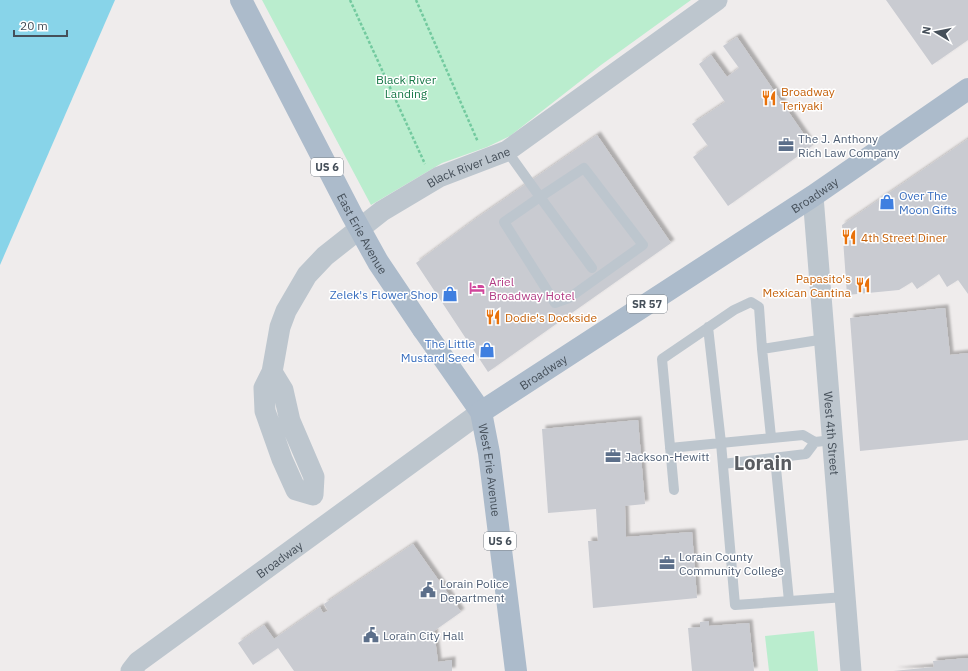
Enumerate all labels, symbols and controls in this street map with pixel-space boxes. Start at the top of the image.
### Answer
scale bar [14,12,67,38]
north arrow [916,12,956,52]
text: 20 m [20,18,48,33]
text: N [919,25,934,35]
park label: Black River Landing [376,72,437,101]
place label: Broadway Teriyaki [781,84,835,113]
restaurant icon: Broadway Teriyaki [760,89,778,107]
place label: The J. Anthony Rich Law Company [798,131,900,160]
office icon: The J. Anthony Rich Law Company [777,136,795,154]
street label: Black River Lane [424,143,513,190]
road number: US 6 [311,158,343,176]
street label: Broadway [788,173,841,216]
place label: Over The Moon Gifts [899,188,957,217]
street label: East Erie Avenue [334,190,391,277]
shop icon: Over The Moon Gifts [878,193,896,211]
restaurant icon: 4th Street Diner [840,228,858,246]
place label: 4th Street Diner [861,230,947,245]
place label: Papasito's Mexican Cantina [763,271,852,300]
place label: Ariel Broadway Hotel [489,274,575,303]
restaurant icon: Papasito's Mexican Cantina [854,276,872,294]
hotel icon: Ariel Broadway Hotel [468,279,486,297]
shop icon: Zelek's Flower Shop [441,285,459,303]
place label: Zelek's Flower Shop [330,287,438,302]
road number: SR 57 [627,295,667,313]
restaurant icon: Dodie's Dockside [484,308,502,326]
place label: Dodie's Dockside [505,310,597,325]
place label: The Little Mustard Seed [401,336,475,365]
shop icon: The Little Mustard Seed [478,341,496,359]
street label: Broadway [516,351,570,393]
street label: West 4th Street [821,391,843,476]
street label: West Erie Avenue [476,422,504,518]
office icon: Jackson-Hewitt [604,447,622,465]
place label: Jackson-Hewitt [625,449,709,464]
district label: Lorain [734,449,792,476]
road number: US 6 [484,532,516,550]
street label: Broadway [253,537,305,581]
place label: Lorain County Community College [679,549,784,578]
office icon: Lorain County Community College [658,554,676,572]
place label: Lorain Police Department [440,576,509,605]
public building icon: Lorain Police Department [419,581,437,599]
public building icon: Lorain City Hall [362,626,380,644]
place label: Lorain City Hall [383,628,464,643]

